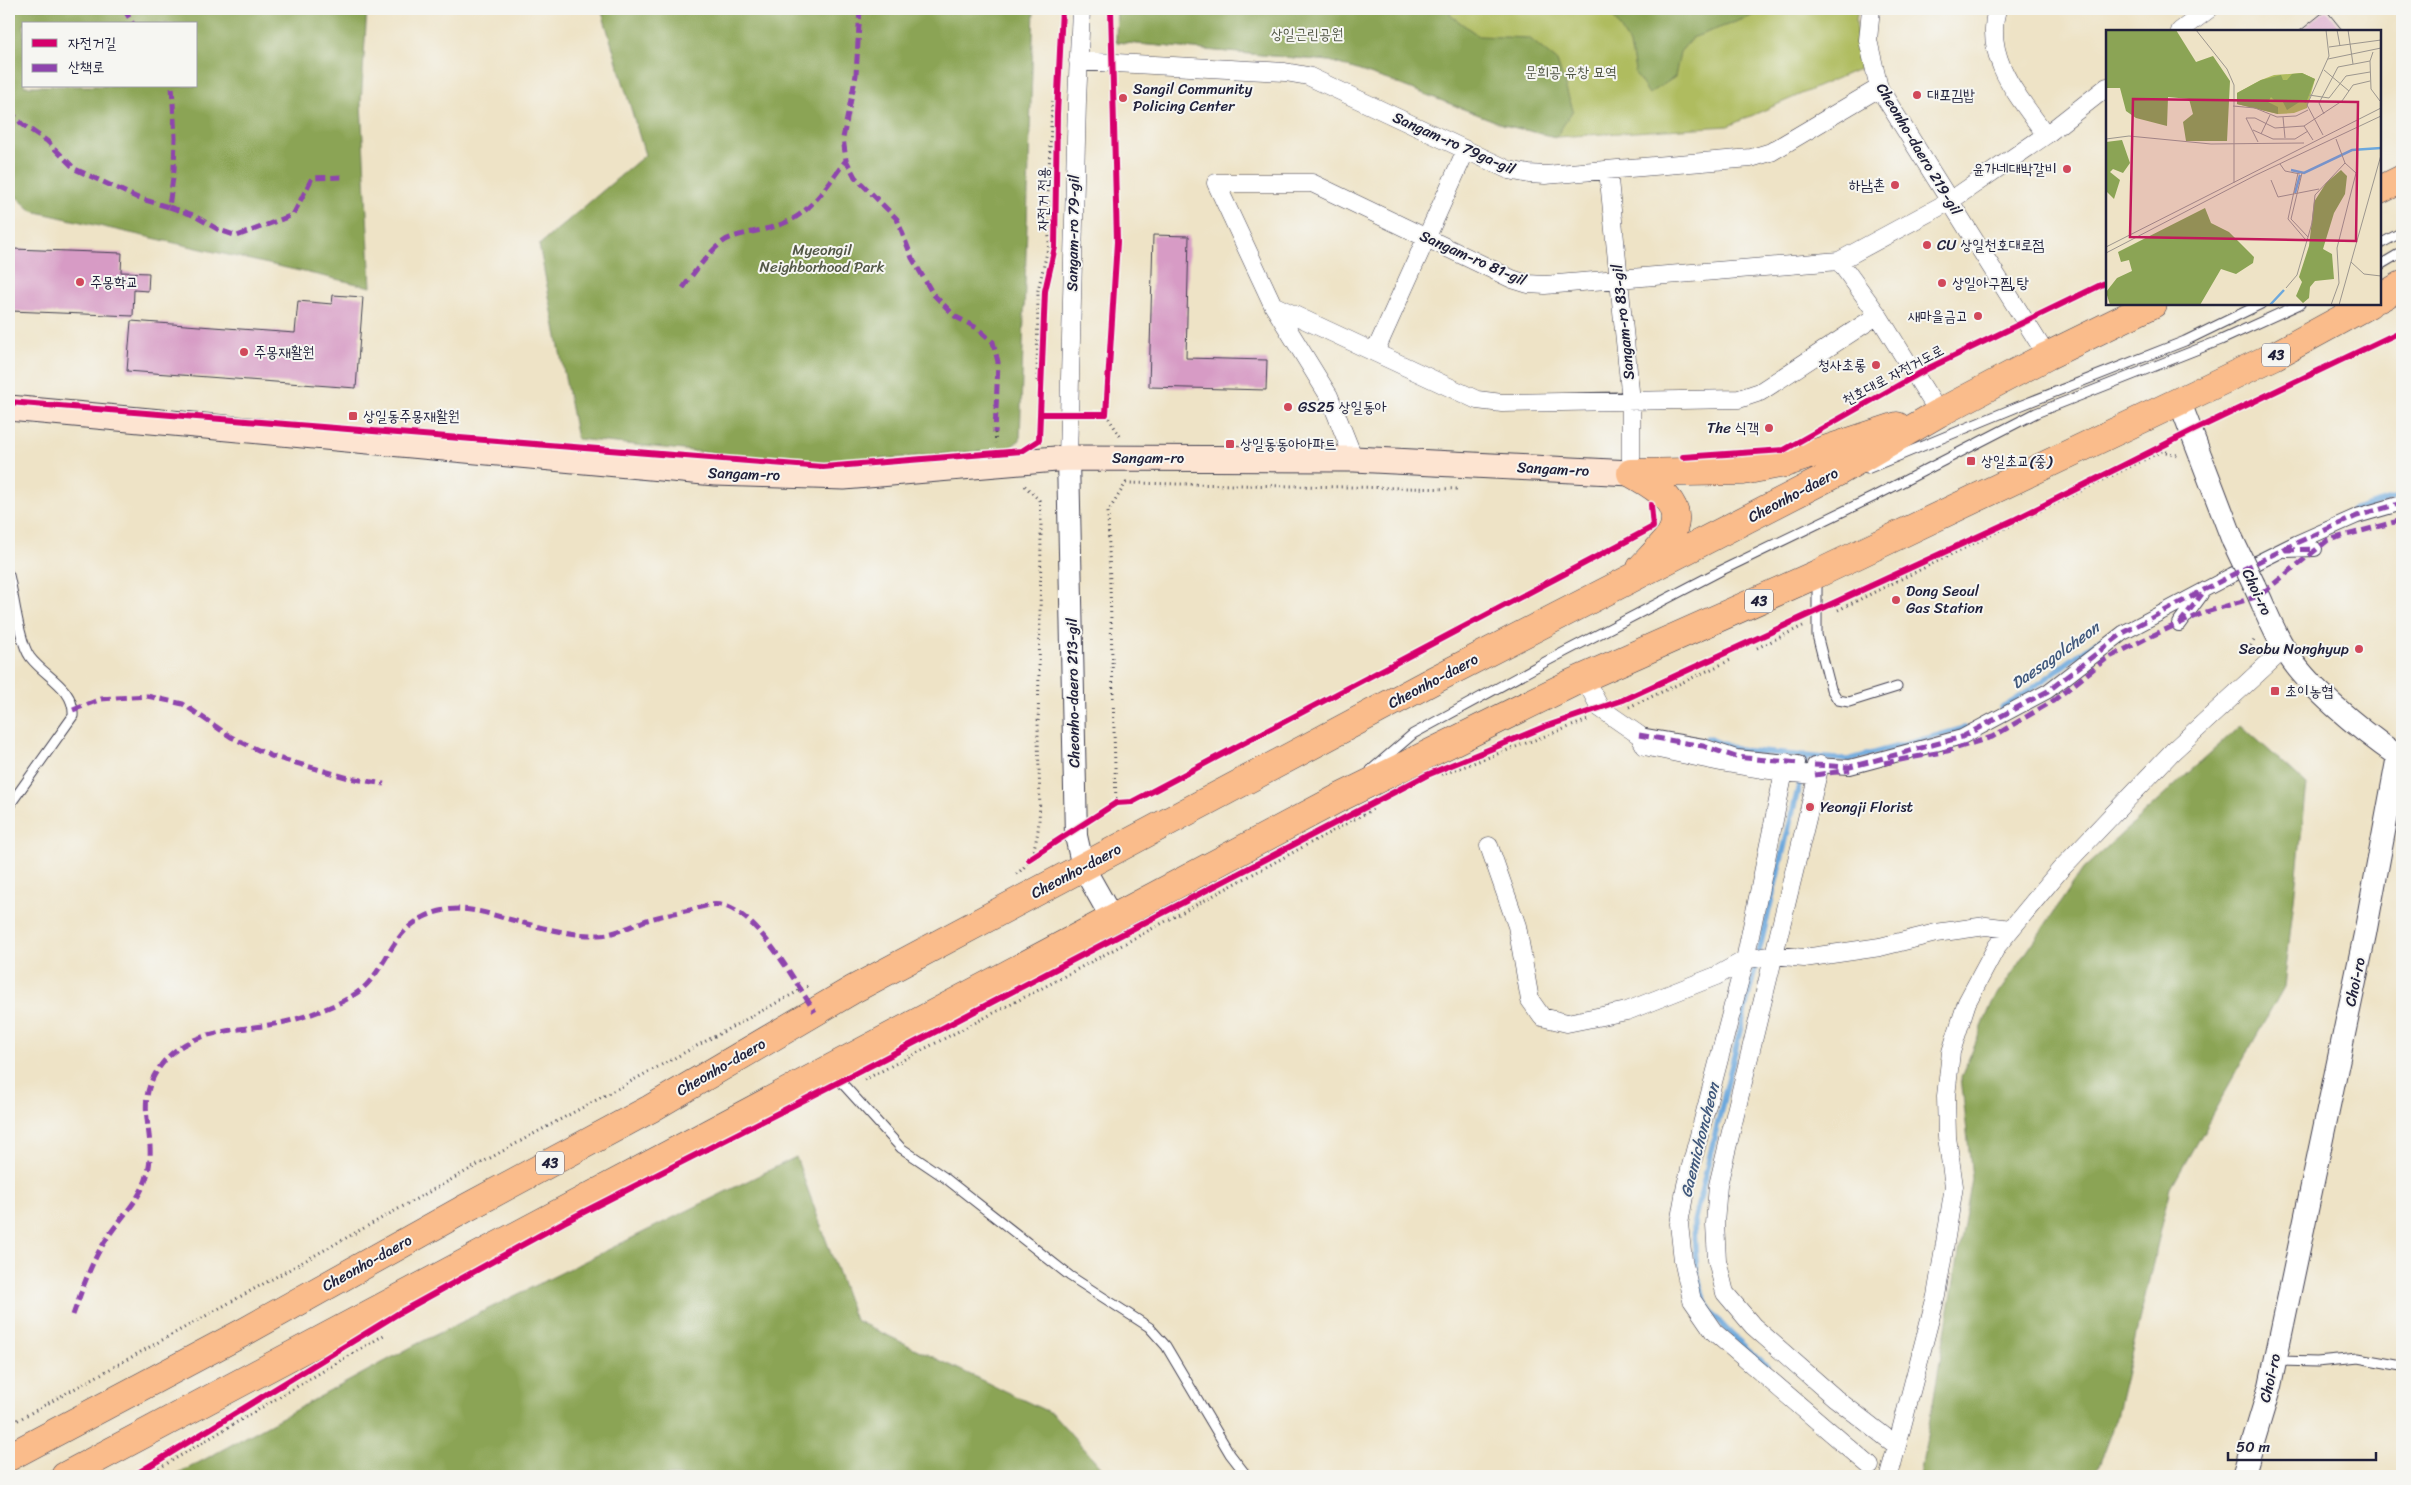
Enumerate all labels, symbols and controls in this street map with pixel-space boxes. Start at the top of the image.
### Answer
park label: 상일근린공원 [1271,21,1343,47]
legend [22,22,198,88]
text: 자전거길 [68,30,116,56]
inset map [2106,30,2381,305]
text: 산책로 [68,54,104,80]
park label: 문희공 유창 묘역 [1525,59,1617,85]
place label: Sangil Community Policing Center [1133,76,1253,119]
street label: Cheonho-daero 219-gil [1869,78,1969,221]
place label: 대포김밥 [1927,82,1975,108]
marker: 대포김밥 [1911,89,1923,101]
marker: Sangil Community Policing Center [1117,92,1129,104]
street label: Sangam-ro 79ga-gil [1388,104,1520,182]
place label: 윤가네대박갈비 [1973,156,2057,182]
marker: 윤가네대박갈비 [2061,163,2073,175]
street label: 자전거 전용 [1029,167,1057,231]
place label: 하남촌 [1849,172,1885,198]
street label: Sangam-ro 79-gil [1059,174,1087,292]
marker: 하남촌 [1889,179,1901,191]
street label: Sangam-ro 81-gil [1415,223,1531,293]
place label: CU 상일천호대로점 [1937,232,2045,258]
park label: Myeongil Neighborhood Park [760,237,884,280]
marker: CU 상일천호대로점 [1921,239,1933,251]
street label: Sangam-ro 83-gil [1604,262,1642,381]
place label: 주몽학교 [90,269,138,295]
place label: 상일아구찜,탕 [1952,270,2029,296]
marker: 주몽학교 [74,276,86,288]
marker: 상일아구찜,탕 [1936,277,1948,289]
place label: 새마을금고 [1908,303,1968,329]
marker: 새마을금고 [1972,310,1984,322]
street label: 천호대로 자전거도로 [1837,337,1949,413]
place label: 주몽재활원 [254,339,314,365]
road number: 43 [2262,344,2290,366]
marker: 주몽재활원 [238,346,250,358]
place label: 청사초롱 [1818,352,1866,378]
marker: 청사초롱 [1870,359,1882,371]
place label: GS25 상일동아 [1298,394,1387,420]
marker: GS25 상일동아 [1282,401,1294,413]
place label: 상일동주몽재활원 [363,403,460,429]
marker: 상일동주몽재활원 [347,410,359,422]
place label: The 식객 [1707,415,1759,441]
marker: The 식객 [1763,422,1775,434]
place label: 상일동동아아파트 [1240,431,1337,457]
marker: 상일동동아아파트 [1224,438,1236,450]
street label: Sangam-ro [1112,445,1185,471]
place label: 상일초교(중) [1981,448,2053,474]
street label: Sangam-ro [1516,454,1590,484]
marker: 상일초교(중) [1965,455,1977,467]
street label: Sangam-ro [707,460,781,488]
street label: Cheonho-daero [1743,460,1844,530]
street label: Choi-ro [2235,564,2279,620]
place label: Dong Seoul Gas Station [1906,578,1983,621]
road number: 43 [1745,590,1773,612]
marker: Dong Seoul Gas Station [1890,594,1902,606]
water label: Daesagolcheon [2005,613,2108,697]
street label: Cheonho-daero 213-gil [1059,617,1087,768]
place label: Seobu Nonghyup [2239,636,2349,662]
marker: Seobu Nonghyup [2353,643,2365,655]
street label: Cheonho-daero [1383,646,1484,716]
place label: 초이농협 [2285,678,2333,704]
marker: 초이농협 [2269,685,2281,697]
place label: Yeongji Florist [1820,794,1914,820]
marker: Yeongji Florist [1804,801,1816,813]
street label: Cheonho-daero [1026,836,1127,906]
street label: Choi-ro [2337,955,2373,1009]
street label: Cheonho-daero [671,1031,771,1103]
water label: Gaemichoncheon [1671,1077,1728,1200]
road number: 43 [536,1152,564,1174]
street label: Cheonho-daero [317,1227,417,1299]
street label: Choi-ro [2252,1350,2288,1405]
scale bar [2228,1430,2376,1462]
text: 50 m [2236,1434,2271,1460]

